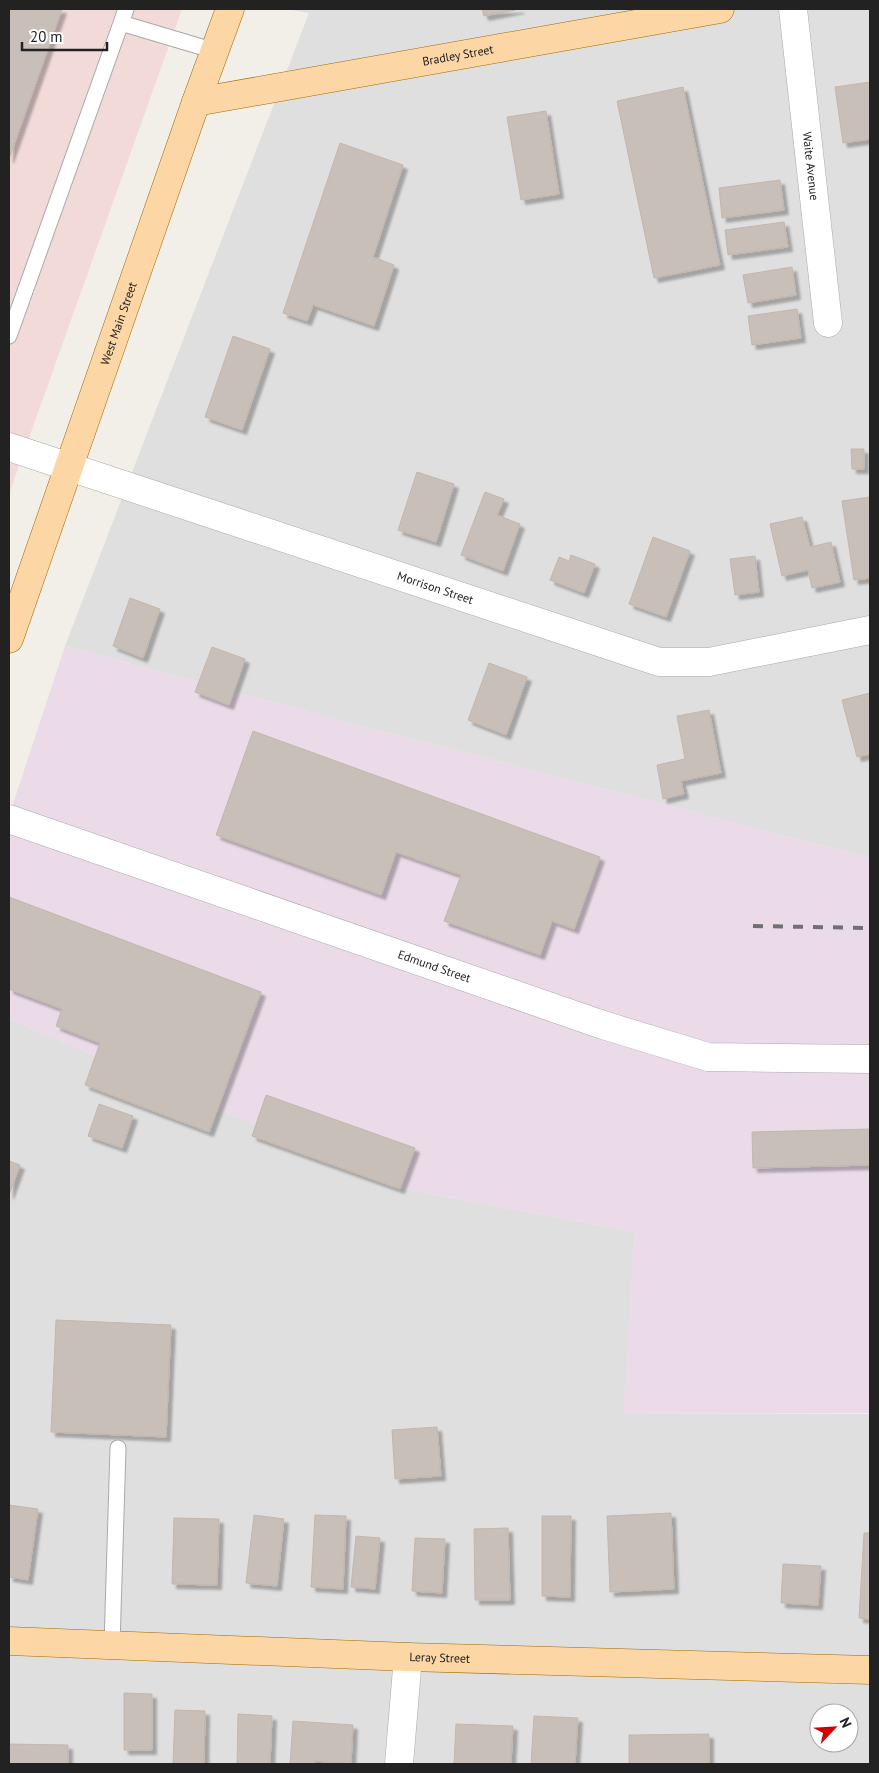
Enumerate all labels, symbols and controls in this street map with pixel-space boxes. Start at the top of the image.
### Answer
scale bar [22,20,108,52]
text: 20 m [30,27,63,46]
street label: Bradley Street [421,41,495,69]
street label: Waite Avenue [800,131,822,201]
street label: West Main Street [97,280,140,367]
street label: Morrison Street [395,568,475,607]
street label: Edmund Street [396,946,473,986]
street label: Leray Street [409,1649,470,1666]
north arrow [809,1703,859,1753]
text: N [836,1715,856,1730]

